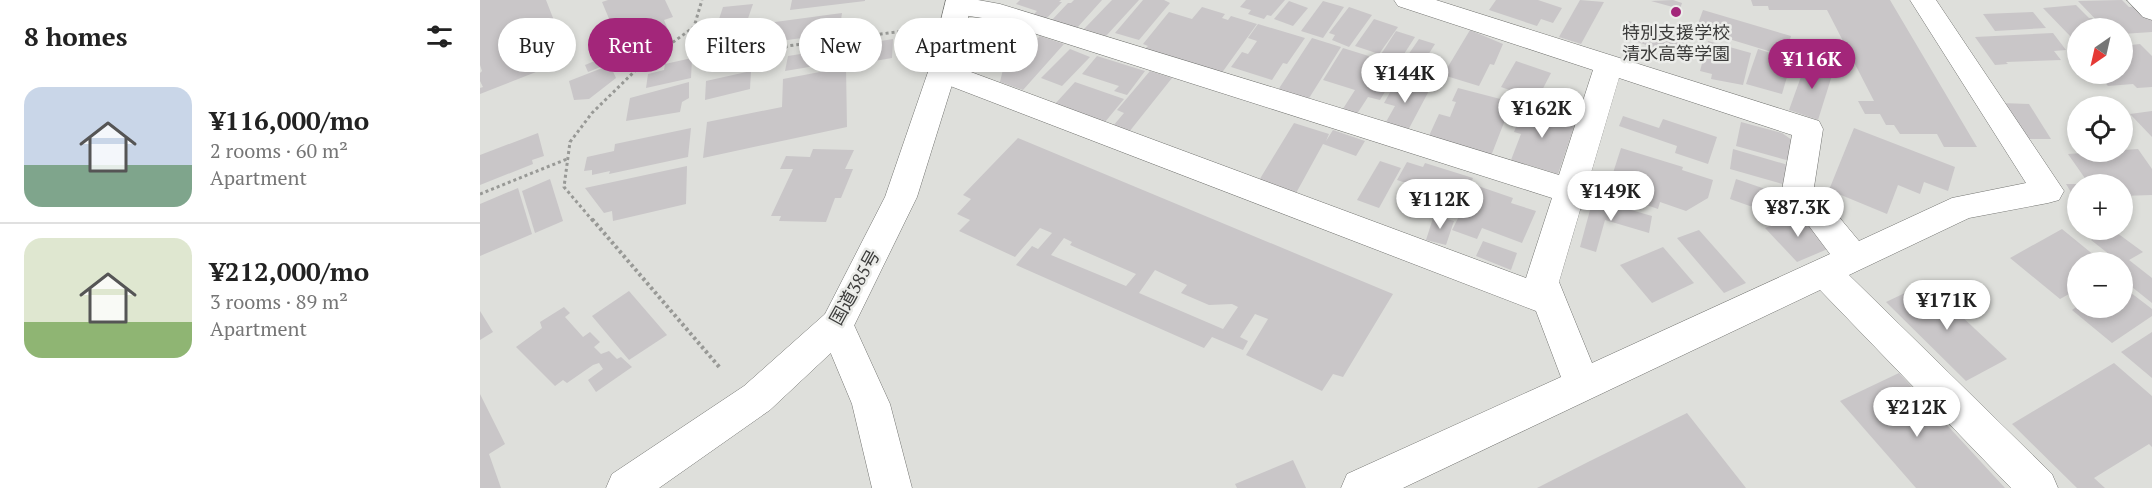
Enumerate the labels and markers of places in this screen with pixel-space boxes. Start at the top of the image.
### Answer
marker: 特別支援学校 清水高等学園 [1669,5,1683,19]
place label: 特別支援学校 清水高等学園 [1622,20,1730,65]
pin: ¥116K [1770,39,1854,90]
pin: ¥144K [1363,53,1447,104]
pin: ¥162K [1500,88,1584,139]
pin: ¥149K [1569,171,1653,222]
pin: ¥112K [1398,179,1482,230]
pin: ¥87.3K [1749,187,1847,238]
pin: ¥171K [1905,280,1989,331]
pin: ¥212K [1875,387,1959,438]

